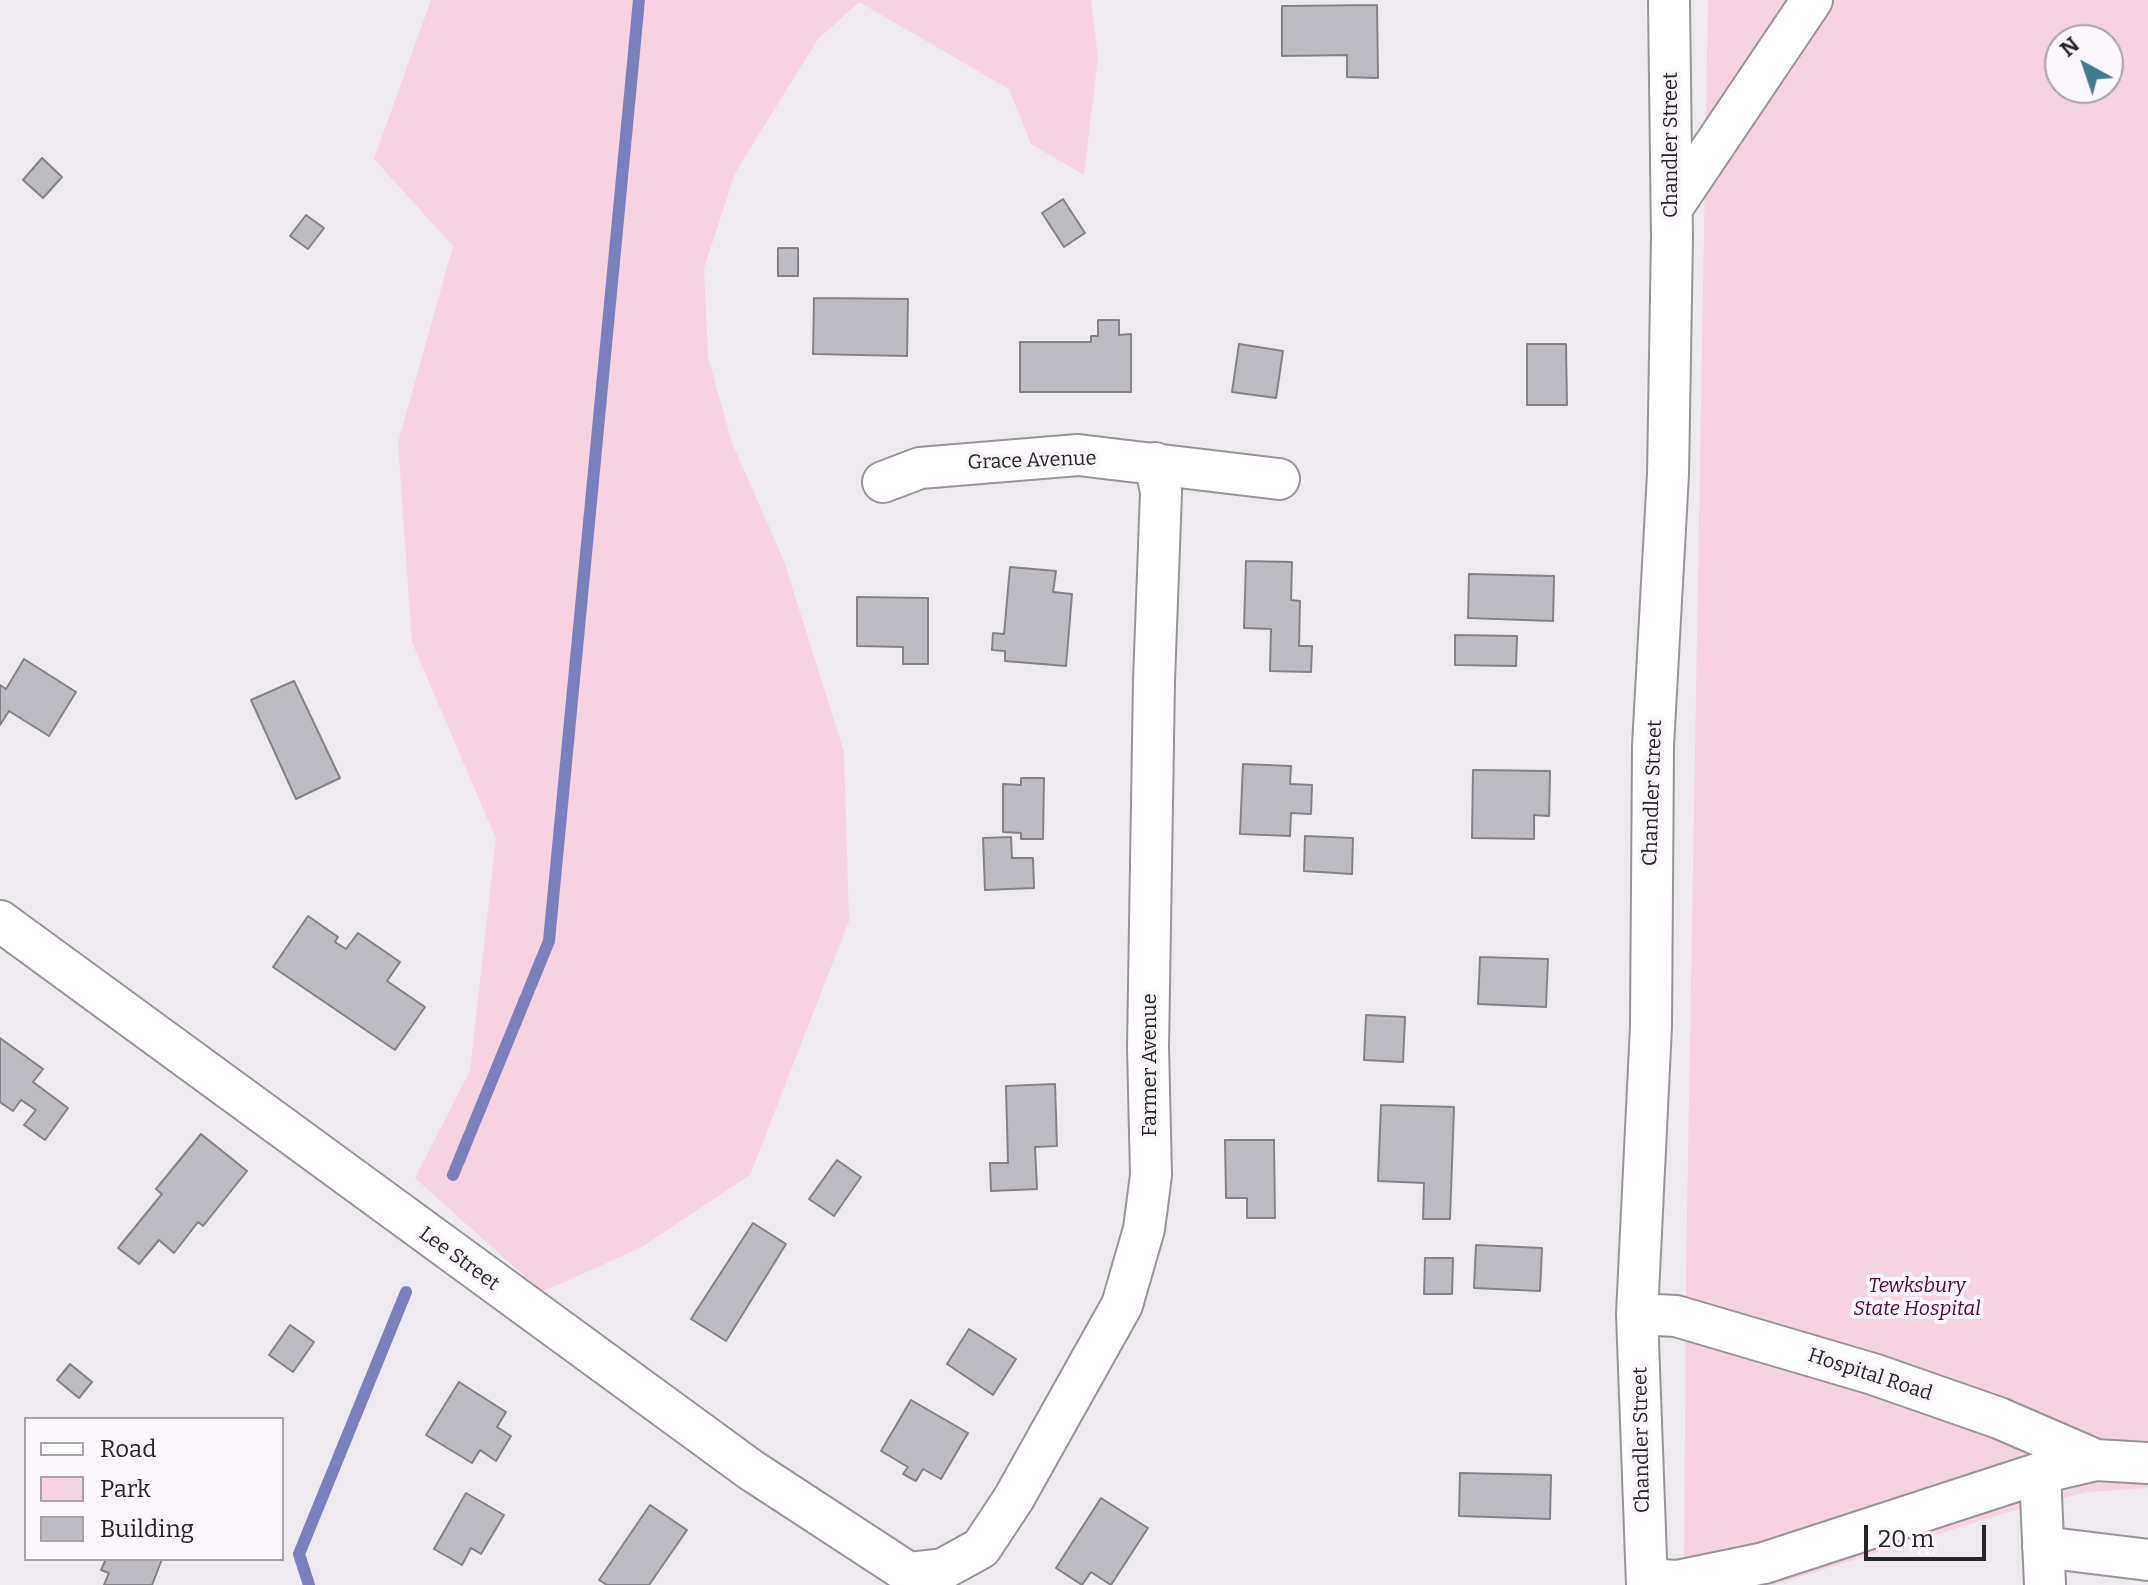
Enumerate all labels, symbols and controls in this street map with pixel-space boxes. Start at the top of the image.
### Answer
north arrow [2044,24,2124,104]
text: N [2054,31,2085,63]
street label: Chandler Street [1659,72,1683,218]
street label: Grace Avenue [967,447,1097,475]
street label: Chandler Street [1638,720,1668,866]
street label: Farmer Avenue [1138,993,1162,1137]
street label: Lee Street [414,1222,504,1296]
park label: Tewksbury State Hospital [1853,1274,1981,1321]
street label: Hospital Road [1805,1344,1935,1406]
street label: Chandler Street [1629,1367,1655,1513]
legend [24,1417,284,1561]
text: Road [100,1435,156,1463]
text: Park [100,1475,151,1503]
scale bar [1868,1509,1990,1559]
text: Building [100,1515,194,1543]
text: 20 m [1878,1525,1934,1553]

